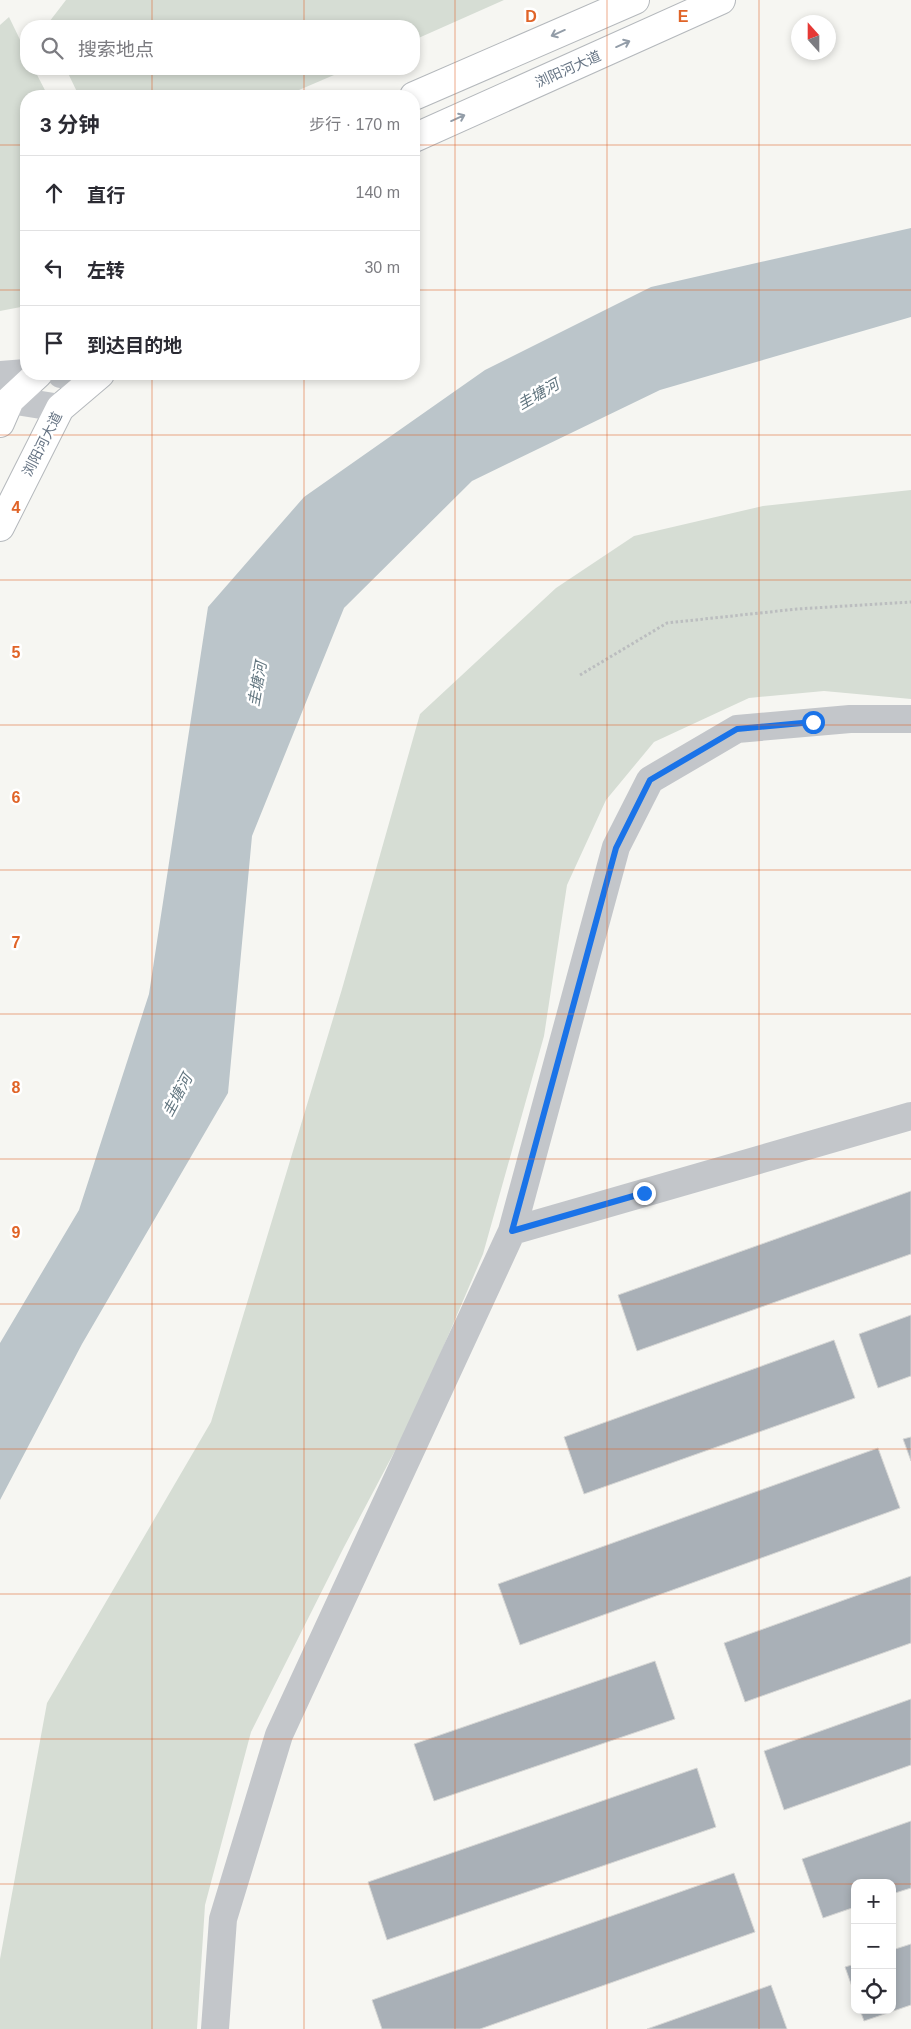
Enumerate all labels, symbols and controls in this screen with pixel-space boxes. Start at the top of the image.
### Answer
text: D [525,8,537,25]
text: E [678,8,689,25]
north arrow [791,15,836,60]
search box [20,20,420,75]
one-way arrow [551,30,566,39]
icon: search [38,34,66,62]
text: 搜索地点 [78,39,154,60]
one-way arrow [615,39,630,49]
street label: 浏阳河大道 [533,47,603,91]
one-way arrow [450,112,465,122]
text: 3 分钟 [40,113,100,136]
text: 步行 · 170 m [309,116,400,133]
icon: ahead [40,179,68,207]
text: 140 m [356,184,400,201]
text: 直行 [87,185,125,206]
icon: left [40,254,68,282]
text: 30 m [364,259,400,276]
text: 左转 [87,260,125,281]
icon: arrive [40,329,68,357]
text: 到达目的地 [87,335,182,356]
water label: 圭塘河 [514,374,564,413]
street label: 浏阳河大道 [19,409,65,479]
text: 4 [12,499,21,516]
text: 5 [12,644,21,661]
water label: 圭塘河 [245,657,270,708]
route start [802,711,825,734]
text: 6 [12,789,21,806]
text: 7 [12,934,21,951]
water label: 圭塘河 [159,1069,196,1119]
text: 8 [12,1079,21,1096]
route end [633,1182,656,1205]
text: 9 [12,1224,21,1241]
map controls [851,1879,896,2014]
button: + [851,1879,896,1924]
button: − [851,1924,896,1969]
button: locate [851,1969,896,2014]

